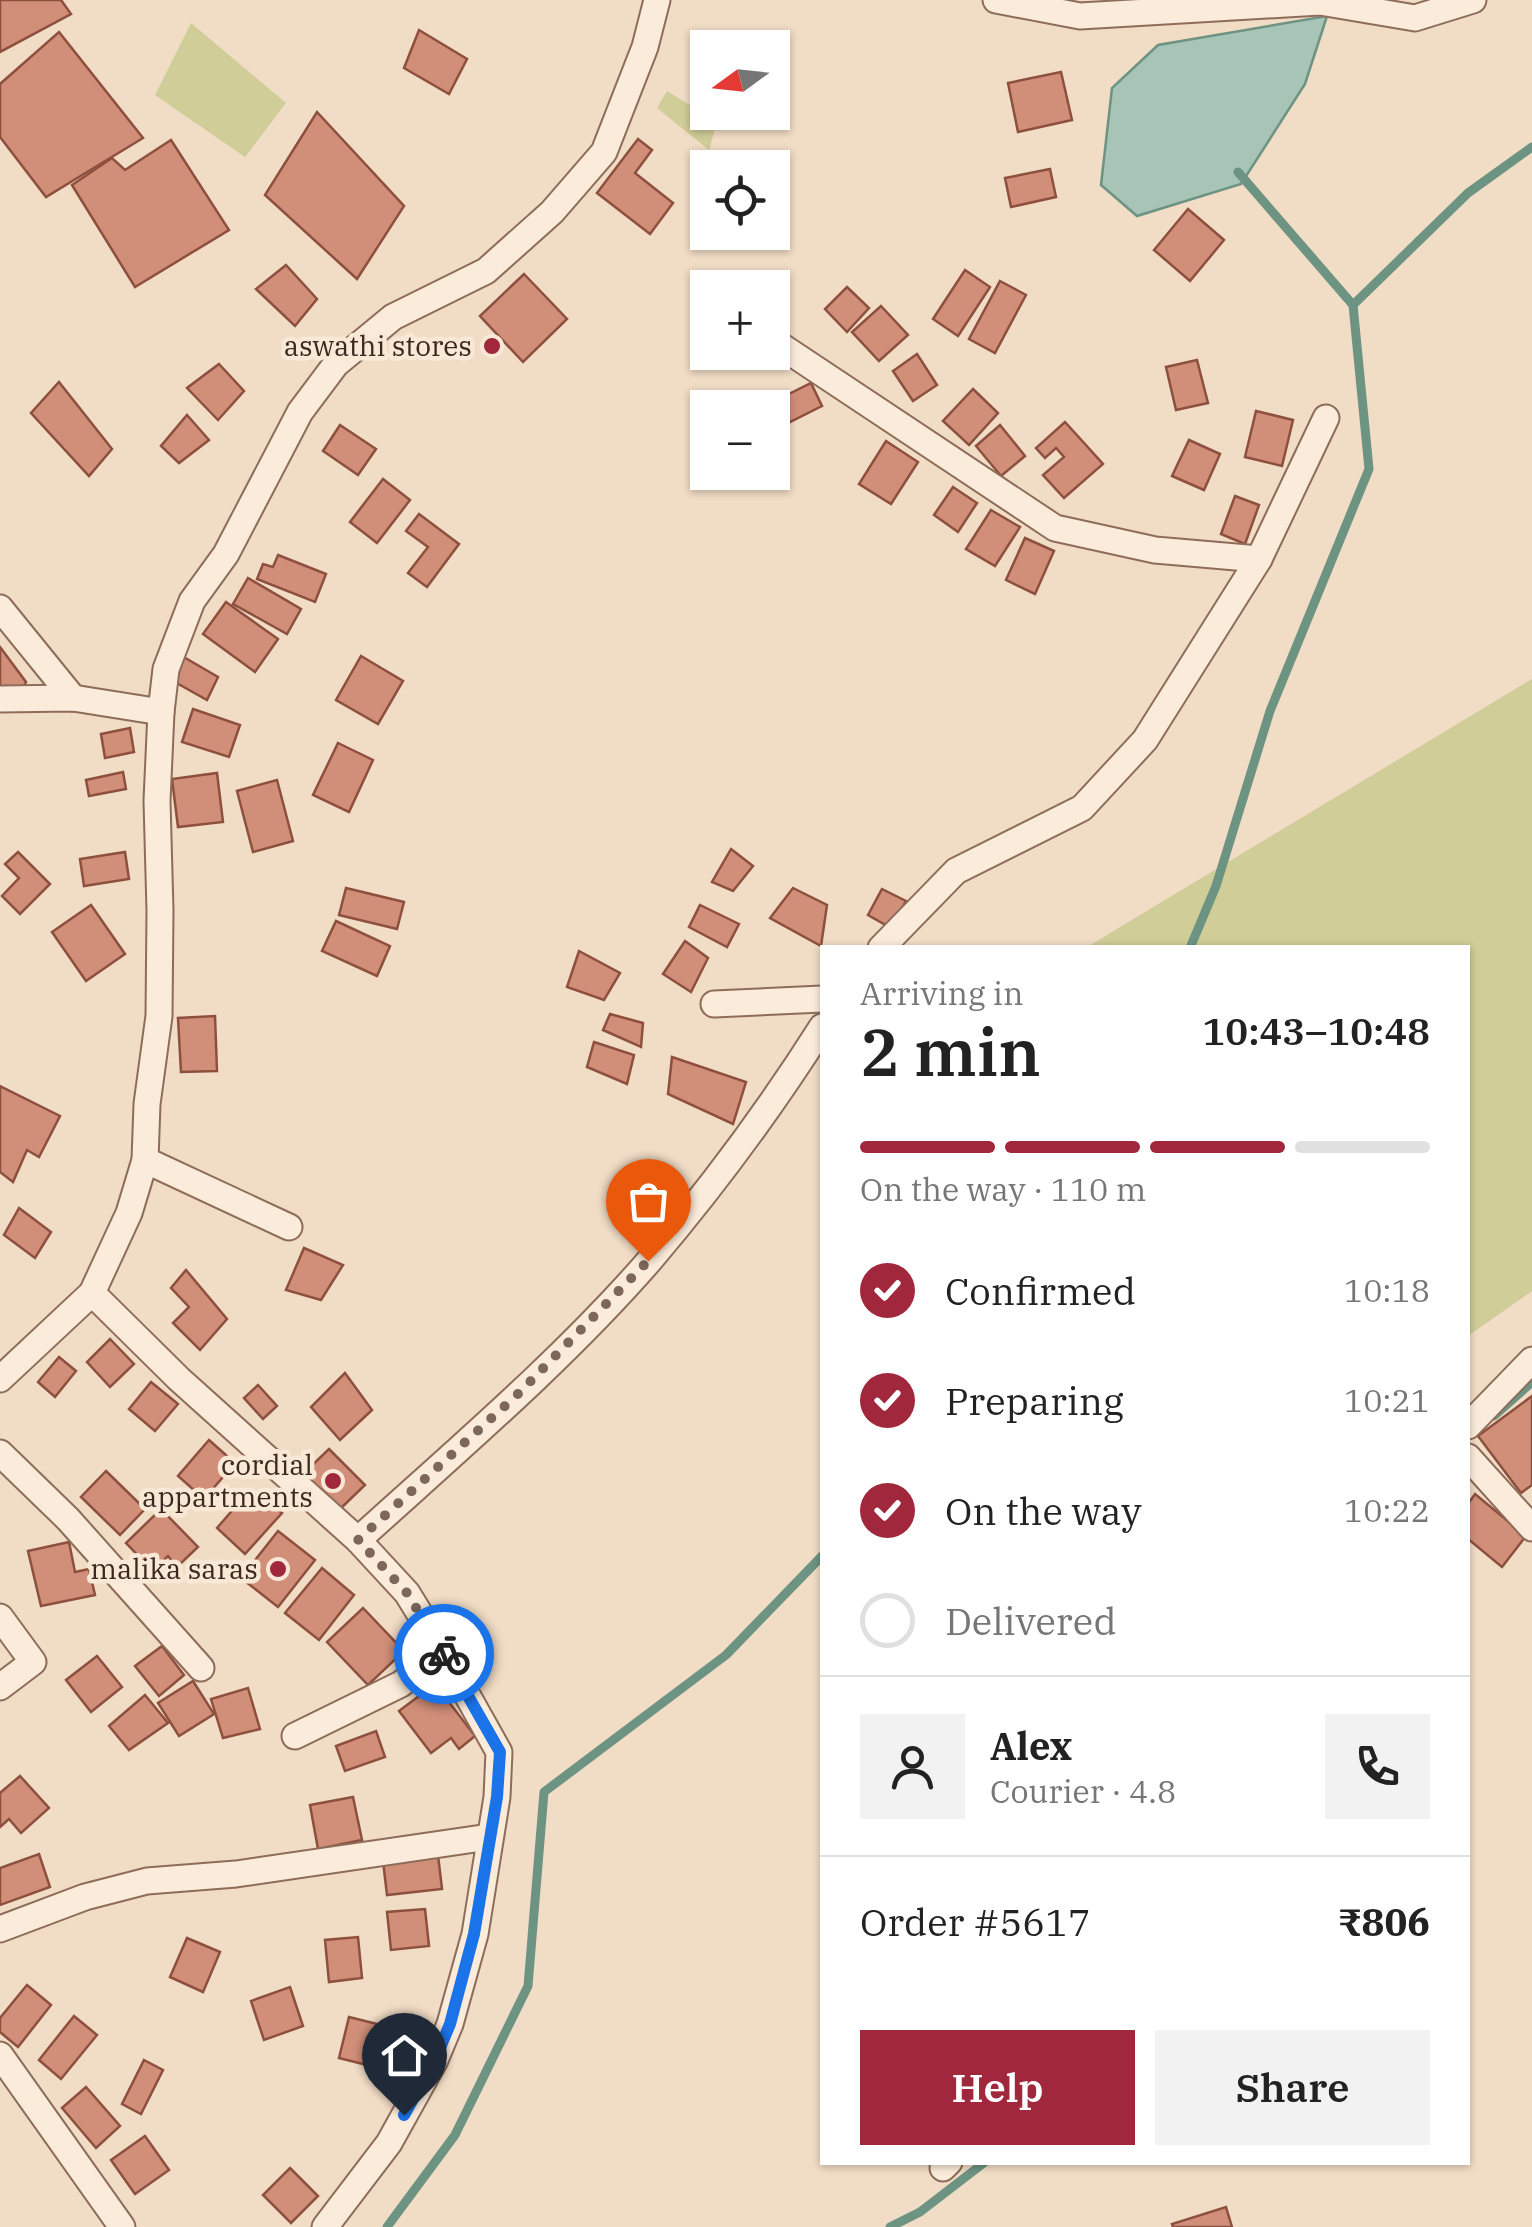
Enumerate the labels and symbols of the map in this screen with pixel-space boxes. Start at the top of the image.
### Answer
north arrow [690,30,790,130]
place label: aswathi stores [284,327,472,364]
marker: aswathi stores [481,335,503,357]
pin [606,1159,691,1262]
place label: cordial appartments [142,1446,313,1515]
marker: cordial appartments [322,1470,344,1492]
place label: malika saras [90,1550,258,1587]
marker: malika saras [267,1558,289,1580]
courier [394,1604,494,1704]
pin [362,2013,447,2116]

